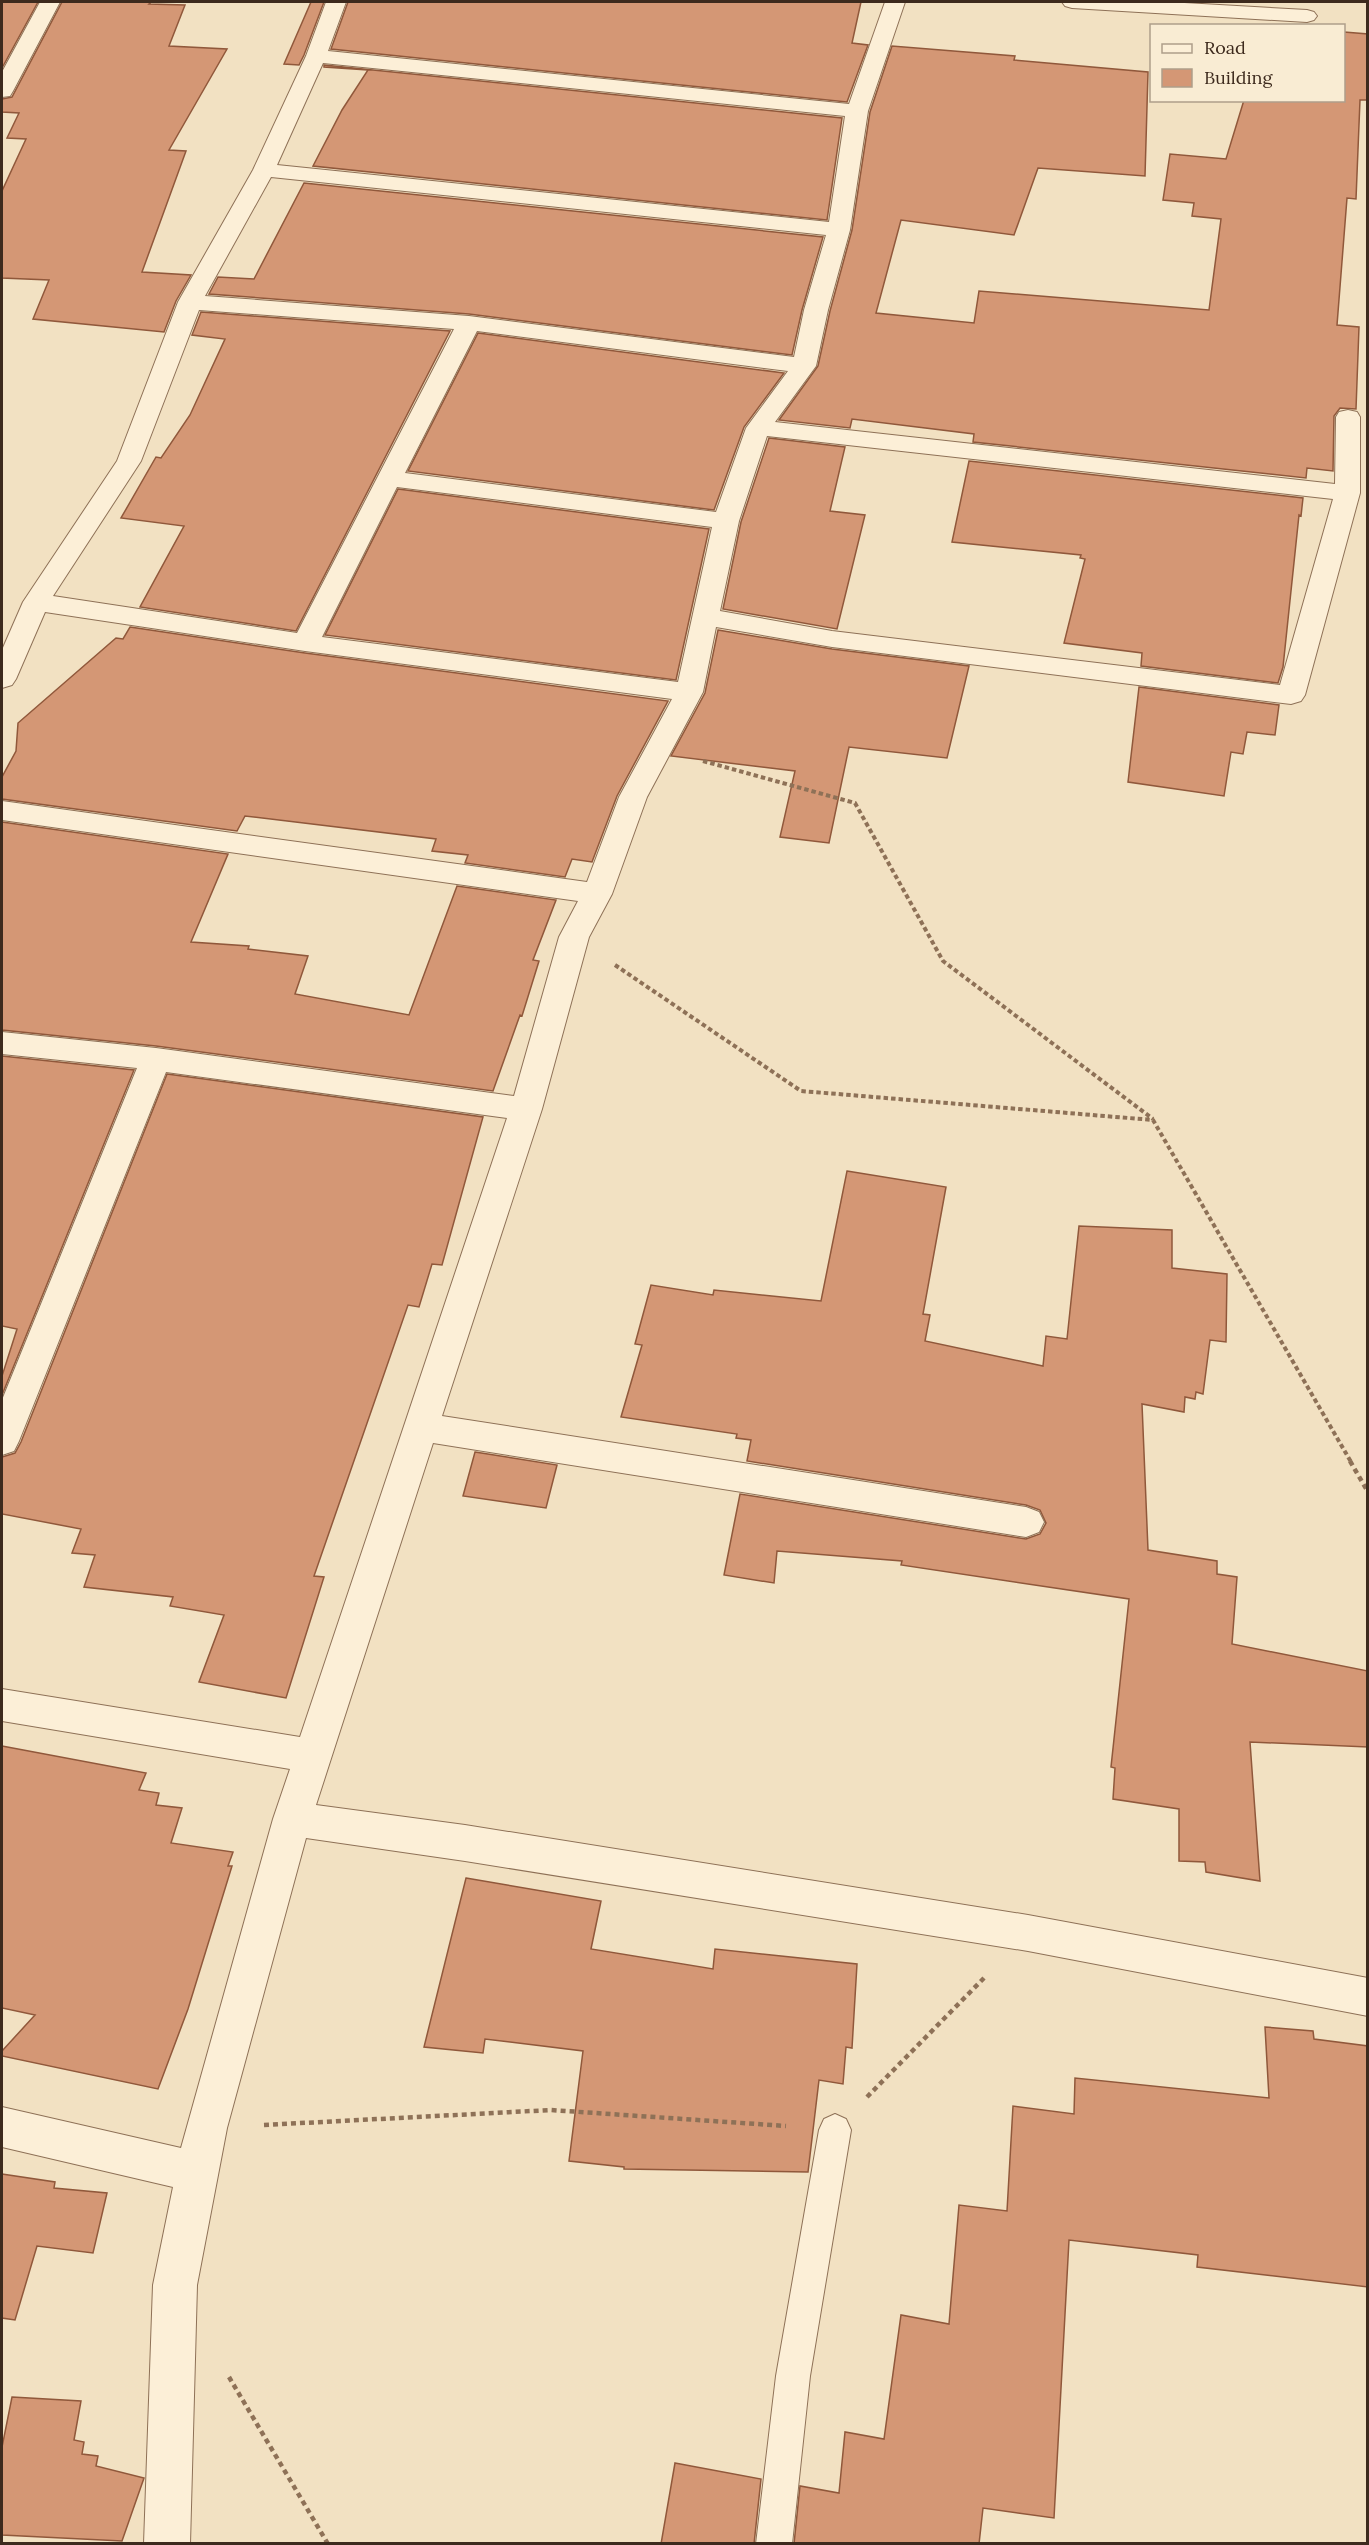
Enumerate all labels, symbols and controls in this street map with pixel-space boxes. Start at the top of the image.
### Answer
legend [1150,24,1345,102]
text: Road [1204,36,1246,59]
text: Building [1204,66,1274,89]

